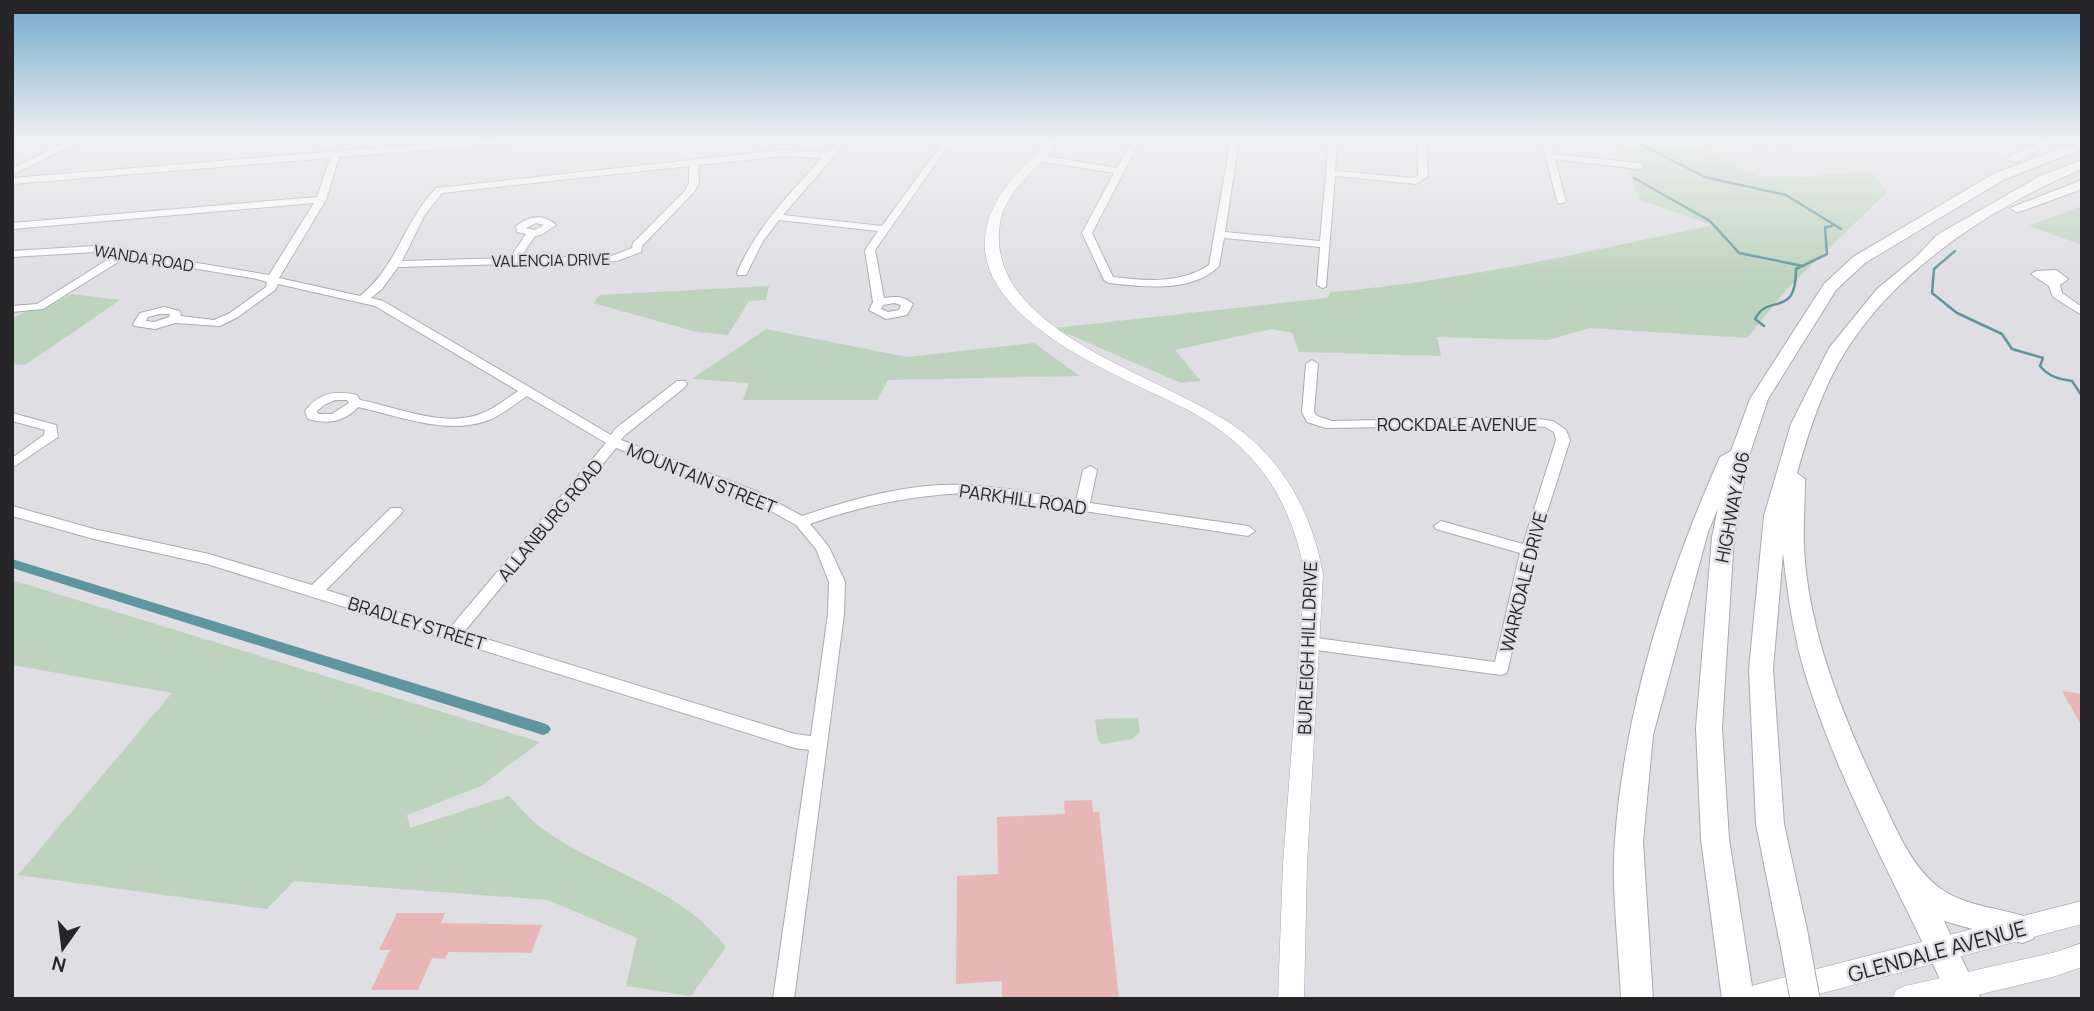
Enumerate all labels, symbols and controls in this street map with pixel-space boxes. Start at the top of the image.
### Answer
street label: WANDA ROAD [92,239,196,277]
street label: VALENCIA DRIVE [491,248,611,272]
street label: ROCKDALE AVENUE [1377,412,1537,436]
street label: MOUNTAIN STREET [624,437,781,519]
street label: HIGHWAY 406 [1709,449,1755,565]
street label: ALLANBURG ROAD [492,454,608,586]
street label: PARKHILL ROAD [958,478,1088,520]
street label: WARKDALE DRIVE [1494,509,1552,655]
street label: BURLEIGH HILL DRIVE [1292,561,1322,735]
street label: BRADLEY STREET [345,591,489,655]
north arrow [28,913,98,983]
street label: GLENDALE AVENUE [1845,914,2029,988]
text: N [49,950,69,979]

